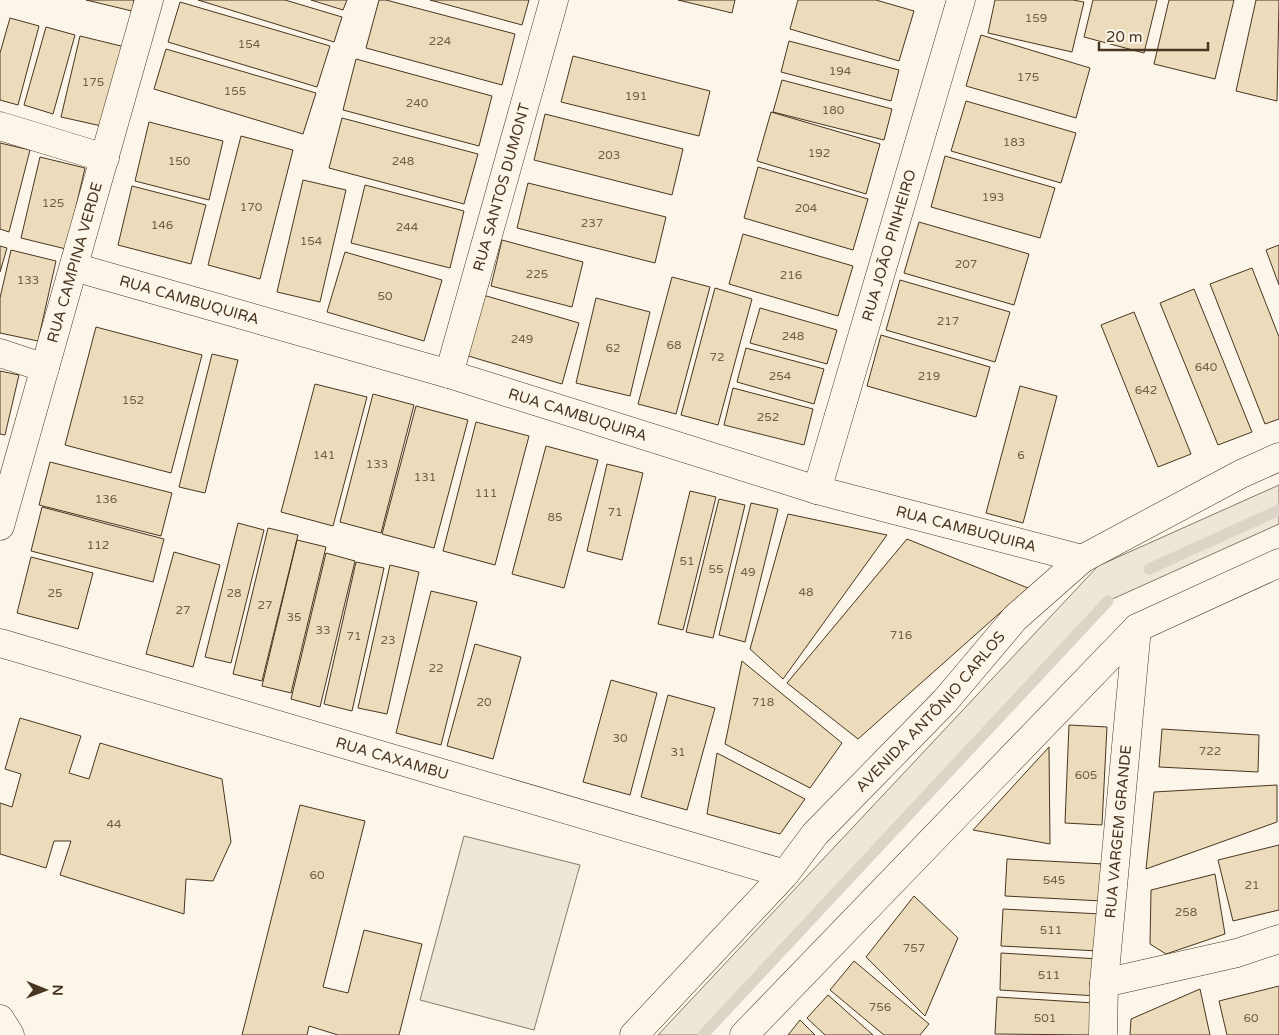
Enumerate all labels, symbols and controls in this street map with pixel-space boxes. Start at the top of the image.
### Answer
house number: 159 [1025,11,1047,25]
scale bar [1099,20,1208,52]
text: 20 m [1106,28,1143,46]
house number: 224 [429,34,452,48]
house number: 154 [238,37,261,51]
house number: 194 [829,64,852,78]
house number: 175 [1017,70,1039,84]
house number: 175 [82,75,104,89]
house number: 155 [224,84,246,98]
house number: 191 [625,89,647,103]
house number: 240 [406,96,429,110]
street label: RUA SANTOS DUMONT [469,101,534,273]
house number: 180 [822,103,845,117]
house number: 183 [1003,135,1025,149]
house number: 192 [808,146,830,160]
house number: 203 [598,148,620,162]
house number: 150 [168,154,191,168]
house number: 248 [392,154,414,168]
street label: RUA JOÃO PINHEIRO [858,167,920,323]
street label: RUA CAMPINA VERDE [43,180,106,345]
house number: 193 [982,190,1004,204]
house number: 125 [42,196,64,210]
house number: 170 [240,200,263,214]
house number: 204 [795,201,818,215]
house number: 237 [581,216,603,230]
house number: 146 [151,218,173,232]
house number: 244 [396,220,419,234]
house number: 154 [300,234,323,248]
house number: 207 [955,257,977,271]
house number: 225 [526,267,548,281]
house number: 216 [780,268,802,282]
street label: RUA CAMBUQUIRA [117,271,261,328]
house number: 133 [17,273,39,287]
house number: 50 [377,289,393,303]
house number: 217 [937,314,959,328]
house number: 248 [782,329,804,343]
house number: 249 [511,332,533,346]
house number: 68 [666,338,682,352]
house number: 62 [605,341,621,355]
house number: 72 [709,350,725,364]
house number: 640 [1195,360,1218,374]
house number: 254 [769,369,792,383]
house number: 219 [918,369,940,383]
house number: 642 [1135,383,1157,397]
street label: RUA CAMBUQUIRA [506,384,649,445]
house number: 152 [122,393,144,407]
house number: 252 [757,410,779,424]
house number: 141 [313,448,335,462]
house number: 6 [1017,448,1025,462]
house number: 133 [366,457,388,471]
house number: 131 [414,470,436,484]
house number: 111 [475,486,497,500]
house number: 136 [95,492,117,506]
street label: RUA CAMBUQUIRA [894,502,1038,556]
house number: 71 [607,505,623,519]
house number: 85 [547,510,563,524]
house number: 112 [87,538,109,552]
house number: 51 [679,554,695,568]
house number: 55 [708,562,724,576]
house number: 49 [740,565,756,579]
house number: 48 [798,585,814,599]
house number: 25 [47,586,63,600]
house number: 28 [226,586,242,600]
house number: 27 [257,598,273,612]
house number: 27 [175,603,191,617]
house number: 35 [286,610,302,624]
house number: 33 [315,623,331,637]
street label: AVENIDA ANTÔNIO CARLOS [852,628,1009,796]
house number: 716 [890,628,912,642]
house number: 71 [346,629,362,643]
house number: 23 [380,633,396,647]
house number: 22 [428,661,444,675]
house number: 20 [476,695,492,709]
house number: 718 [752,695,774,709]
house number: 30 [612,731,628,745]
street label: RUA CAXAMBU [334,733,451,784]
street label: RUA VARGEM GRANDE [1101,744,1135,919]
house number: 722 [1199,744,1221,758]
house number: 31 [670,745,686,759]
house number: 605 [1075,768,1097,782]
house number: 44 [106,817,122,831]
house number: 60 [309,868,325,882]
house number: 545 [1043,873,1065,887]
house number: 21 [1244,878,1260,892]
house number: 258 [1175,905,1197,919]
house number: 511 [1040,923,1062,937]
house number: 757 [903,941,925,955]
north arrow [20,965,70,1015]
house number: 511 [1038,968,1060,982]
text: N [49,984,66,996]
house number: 756 [869,1000,891,1014]
house number: 501 [1034,1011,1056,1025]
house number: 60 [1243,1011,1259,1025]

